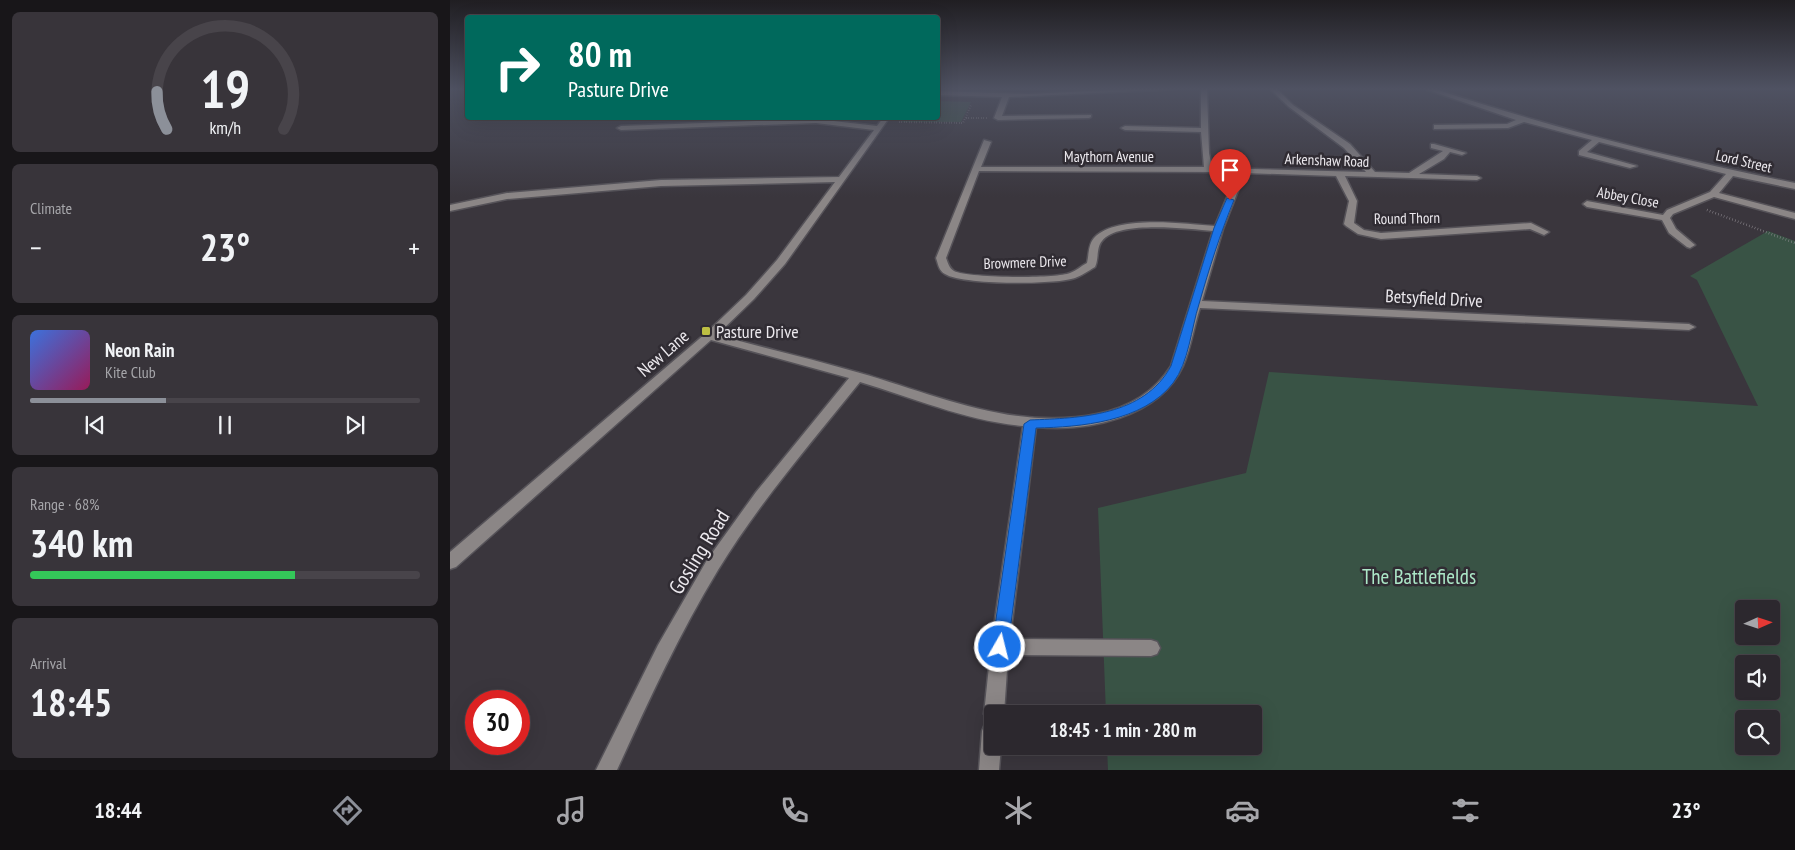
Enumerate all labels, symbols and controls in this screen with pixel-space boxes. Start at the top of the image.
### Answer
text: 80 m [568,31,632,77]
icon: right [485,35,550,100]
text: 19 [200,55,250,122]
text: Pasture Drive [568,75,669,103]
text: km/h [209,116,241,139]
street label: Lord Street [1714,145,1774,177]
street label: Maythorn Avenue [1064,147,1154,166]
pin [1209,149,1251,200]
street label: Arkenshaw Road [1284,149,1370,171]
icon: arrive [1216,156,1244,184]
street label: Abbey Close [1596,182,1660,212]
text: Climate [30,198,72,218]
street label: Round Thorn [1374,208,1440,228]
text: 23° [200,222,250,271]
text: − [30,229,42,266]
text: + [408,229,420,266]
street label: Browmere Drive [983,251,1067,273]
street label: Betsyfield Drive [1385,284,1483,312]
place label: Pasture Drive [716,320,799,343]
street label: New Lane [633,324,693,382]
marker: Pasture Drive [700,325,712,337]
text: Neon Rain [105,338,174,362]
text: Kite Club [105,362,156,382]
icon: previous [81,411,109,439]
icon: pause [211,411,239,439]
icon: next [341,411,369,439]
text: Range · 68% [30,494,99,514]
street label: Gosling Road [663,505,735,599]
text: 340 km [30,518,133,567]
park label: The Battlefields [1362,563,1476,590]
north arrow [1735,600,1780,645]
map controls [1735,600,1780,755]
position arrow [973,620,1025,672]
text: Arrival [30,653,66,673]
button: sound [1735,655,1780,700]
text: 18:45 [30,677,112,726]
speed limit sign: 30 [465,690,530,755]
button: search [1735,710,1780,755]
text: 18:45 · 1 min · 280 m [1050,718,1196,742]
icon: directions [330,793,365,828]
icon: music [554,793,589,828]
icon: phone [777,793,812,828]
icon: climate [1001,793,1036,828]
icon: car [1225,793,1260,828]
icon: filters [1448,793,1483,828]
text: 18:44 [94,796,142,824]
text: 23° [1672,796,1701,824]

